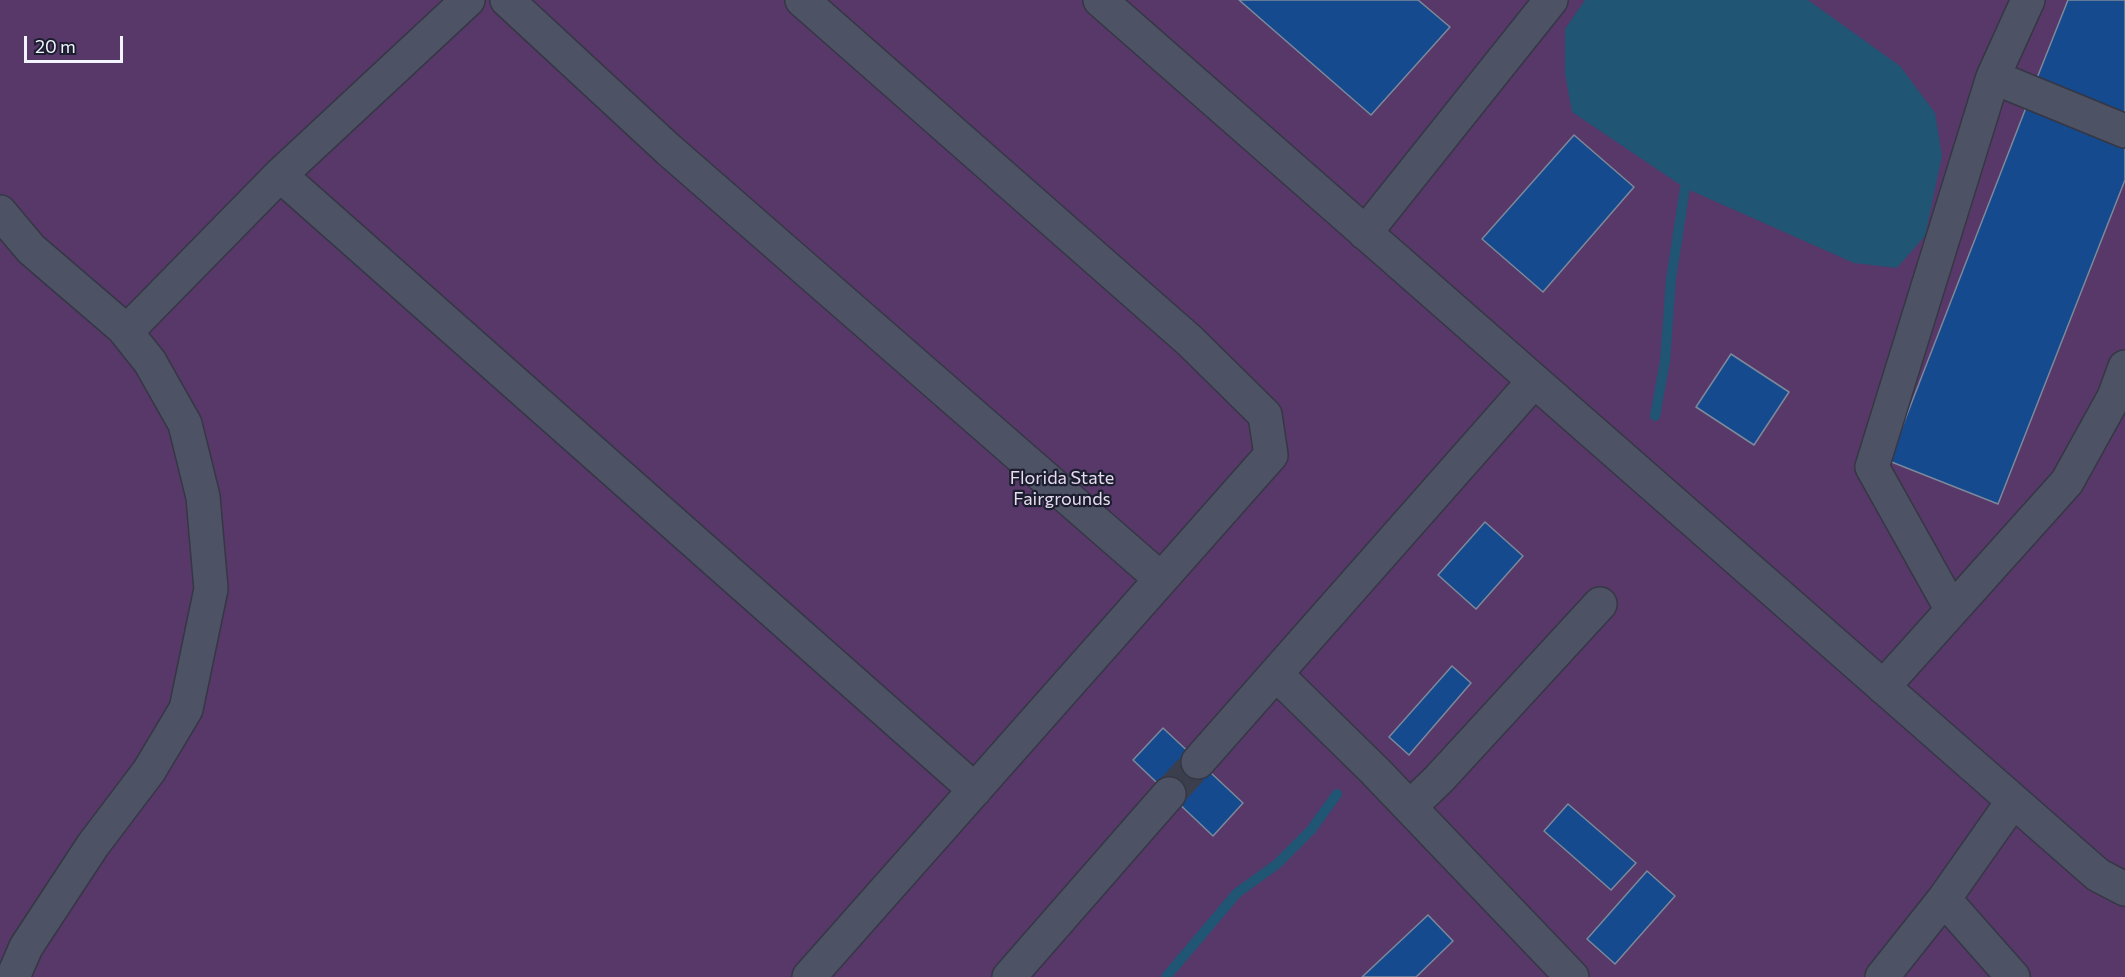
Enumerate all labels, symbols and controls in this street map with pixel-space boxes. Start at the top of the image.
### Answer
scale bar [27,24,126,62]
text: 20 m [35,35,76,57]
park label: Florida State Fairgrounds [1010,467,1114,510]

